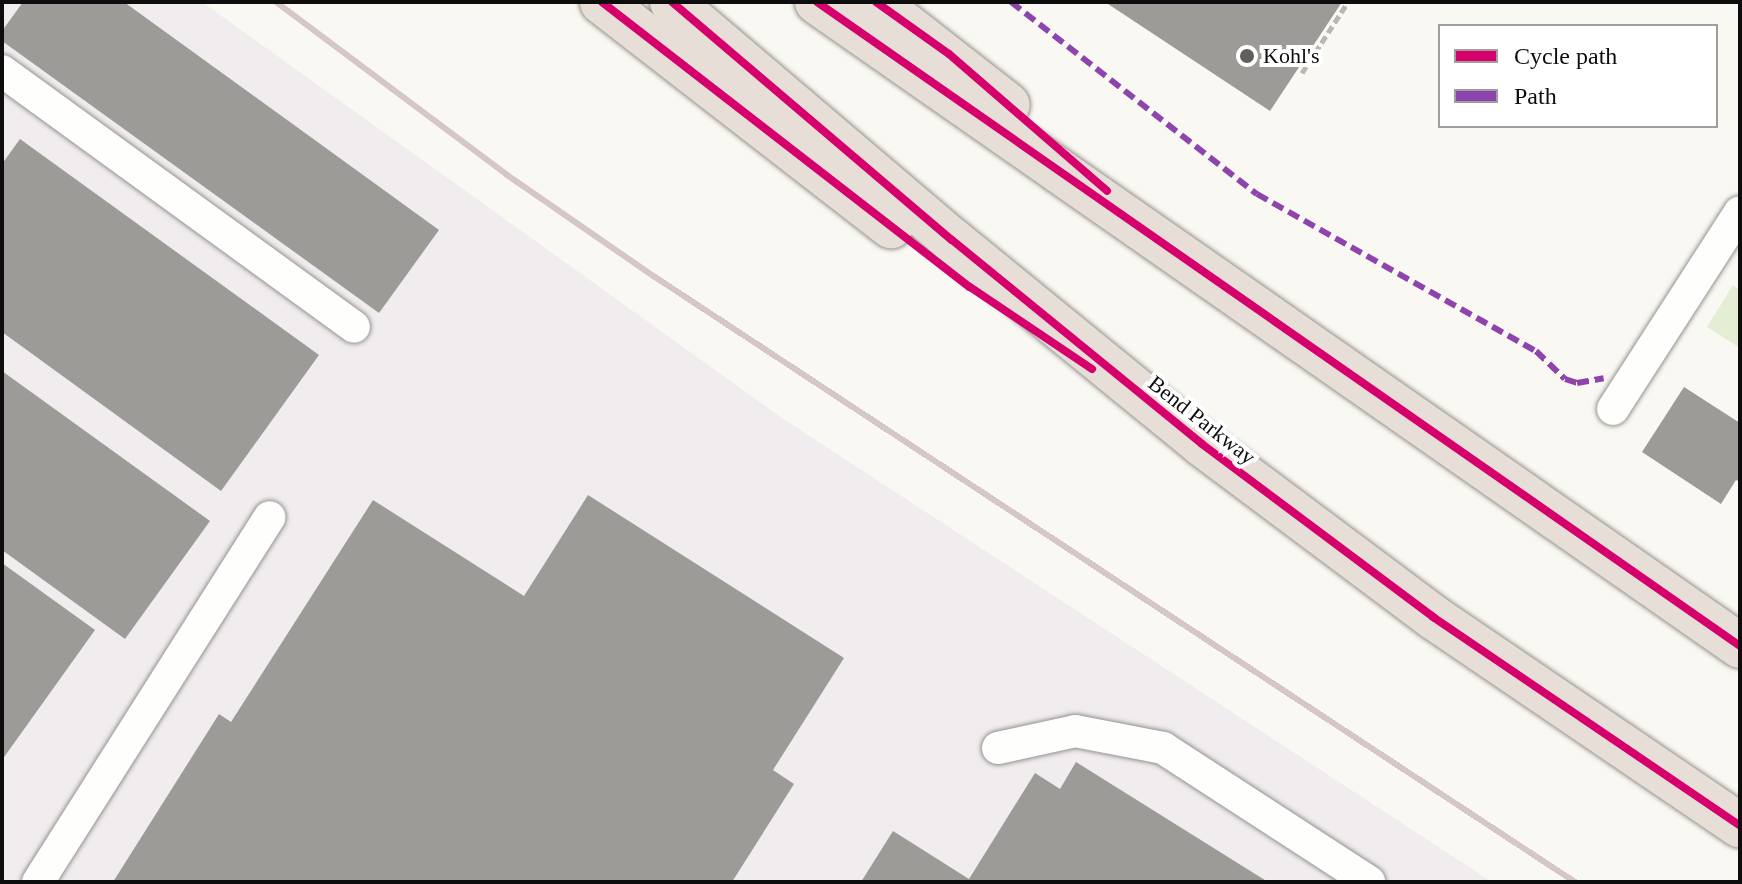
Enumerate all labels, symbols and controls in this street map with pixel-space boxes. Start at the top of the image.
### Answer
legend [1438,24,1718,128]
place label: Kohl's [1263,43,1320,69]
text: Cycle path [1514,43,1617,69]
marker: Kohl's [1238,47,1256,65]
text: Path [1514,83,1557,109]
street label: Bend Parkway [1143,370,1261,470]

